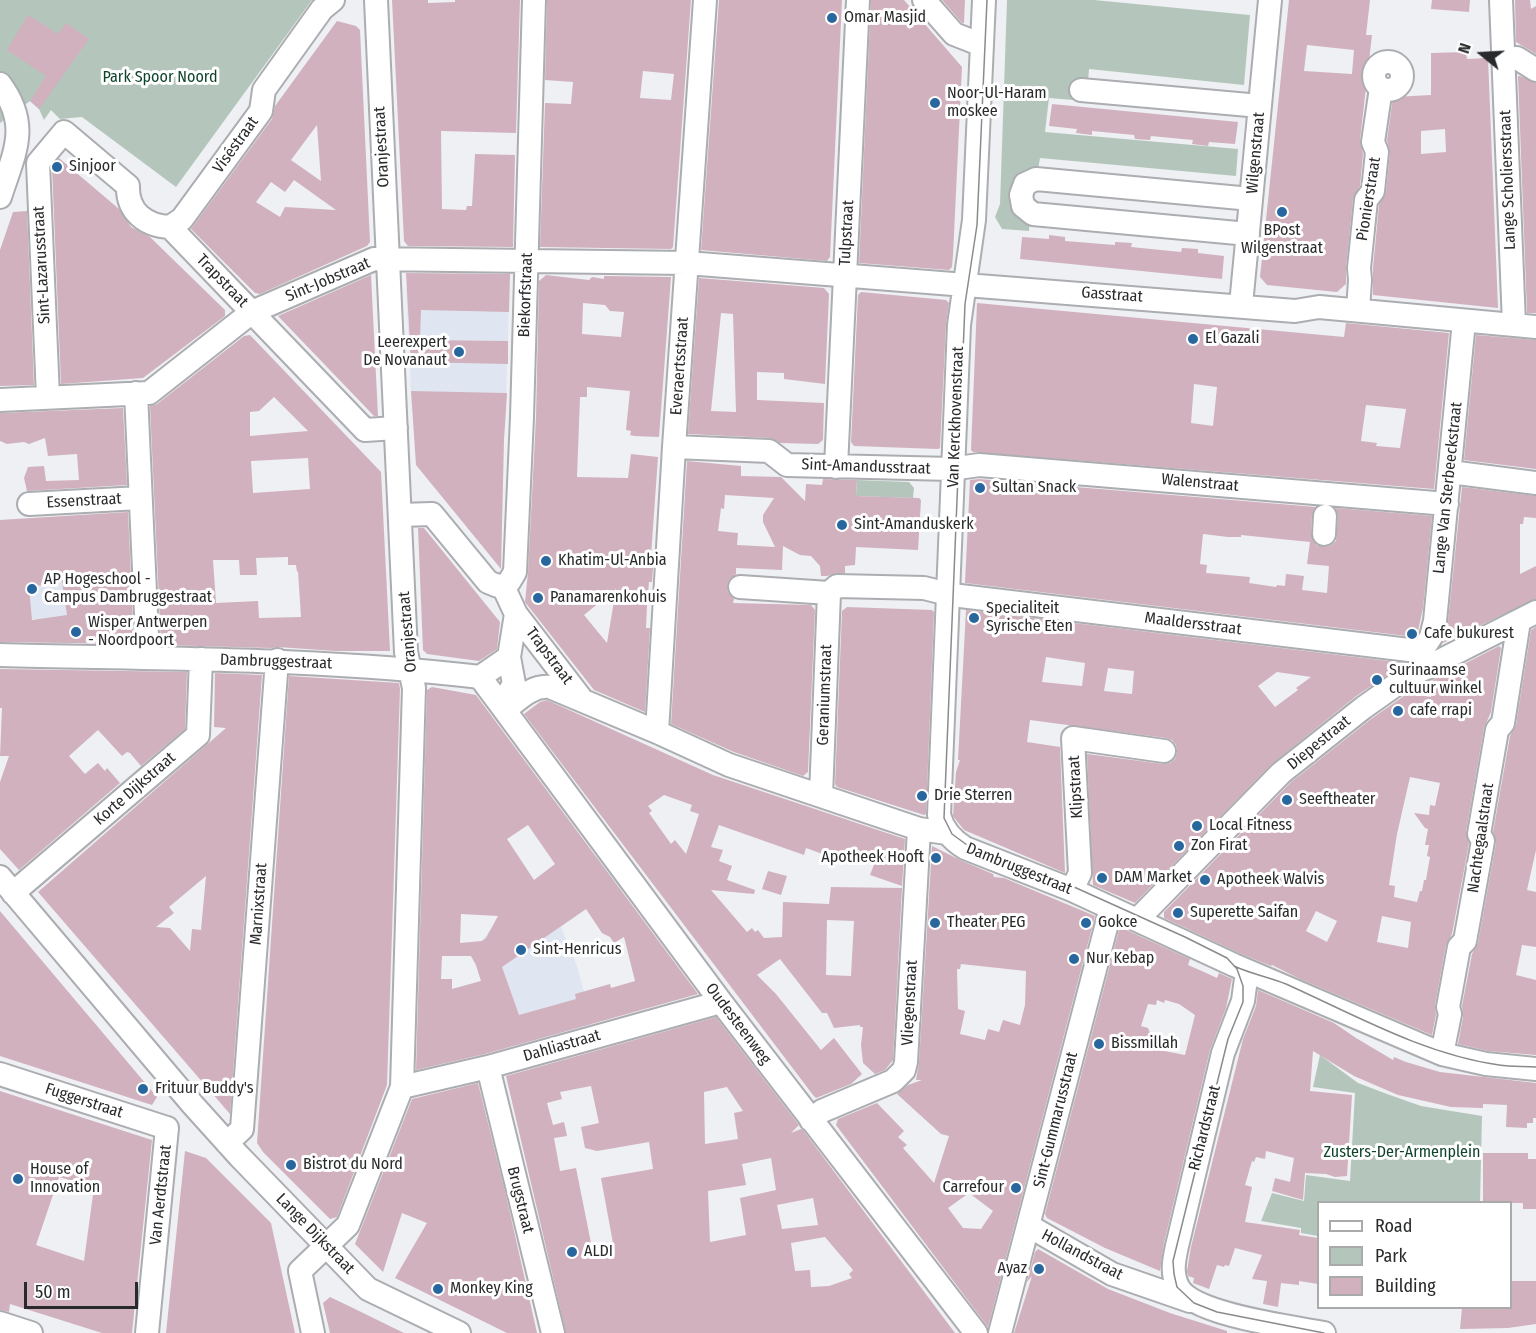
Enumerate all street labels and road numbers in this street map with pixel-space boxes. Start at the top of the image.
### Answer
street label: Oranjestraat [370,106,394,188]
street label: Lange Scholiersstraat [1496,110,1520,250]
street label: Wilgenstraat [1243,111,1269,195]
street label: Viséstraat [209,113,263,177]
street label: Pionierstraat [1353,156,1385,242]
street label: Tulpstraat [836,200,858,266]
street label: Sint-Lazarusstraat [29,205,55,325]
street label: Trapstraat [192,250,252,312]
street label: Biekorfstraat [515,252,537,338]
street label: Sint-Jobstraat [283,254,373,306]
street label: Gasstraat [1081,283,1143,307]
street label: Everaertsstraat [667,316,693,416]
street label: Van Kerckhovenstraat [944,346,968,488]
street label: Lange Van Sterbeeckstraat [1429,401,1467,575]
street label: Sint-Amandusstraat [801,455,931,479]
street label: Walenstraat [1160,470,1240,496]
street label: Essenstraat [46,489,122,513]
street label: Oranjestraat [395,591,421,673]
street label: Maaldersstraat [1143,609,1243,639]
street label: Trapstraat [521,624,577,688]
street label: Geraniumstraat [814,644,836,746]
street label: Dambruggestraat [219,650,333,674]
street label: Diepestraat [1284,712,1354,774]
street label: Korte Dijkstraat [90,748,180,830]
street label: Klipstraat [1065,755,1087,819]
street label: Nachtegaalstraat [1464,782,1498,894]
street label: Dambruggestraat [963,839,1075,899]
street label: Marnixstraat [247,862,271,946]
street label: Vliegenstraat [898,960,922,1046]
street label: Oudesteenweg [701,980,775,1068]
street label: Dahliastraat [521,1026,603,1066]
street label: Sint-Gummarusstraat [1030,1050,1082,1190]
street label: Fuggerstraat [43,1079,125,1123]
street label: Richardstraat [1185,1083,1225,1173]
street label: Van Aerdtstraat [146,1144,176,1246]
street label: Brugstraat [502,1165,538,1235]
street label: Lange Dijkstraat [272,1190,358,1278]
street label: Hollandstraat [1038,1226,1126,1284]

